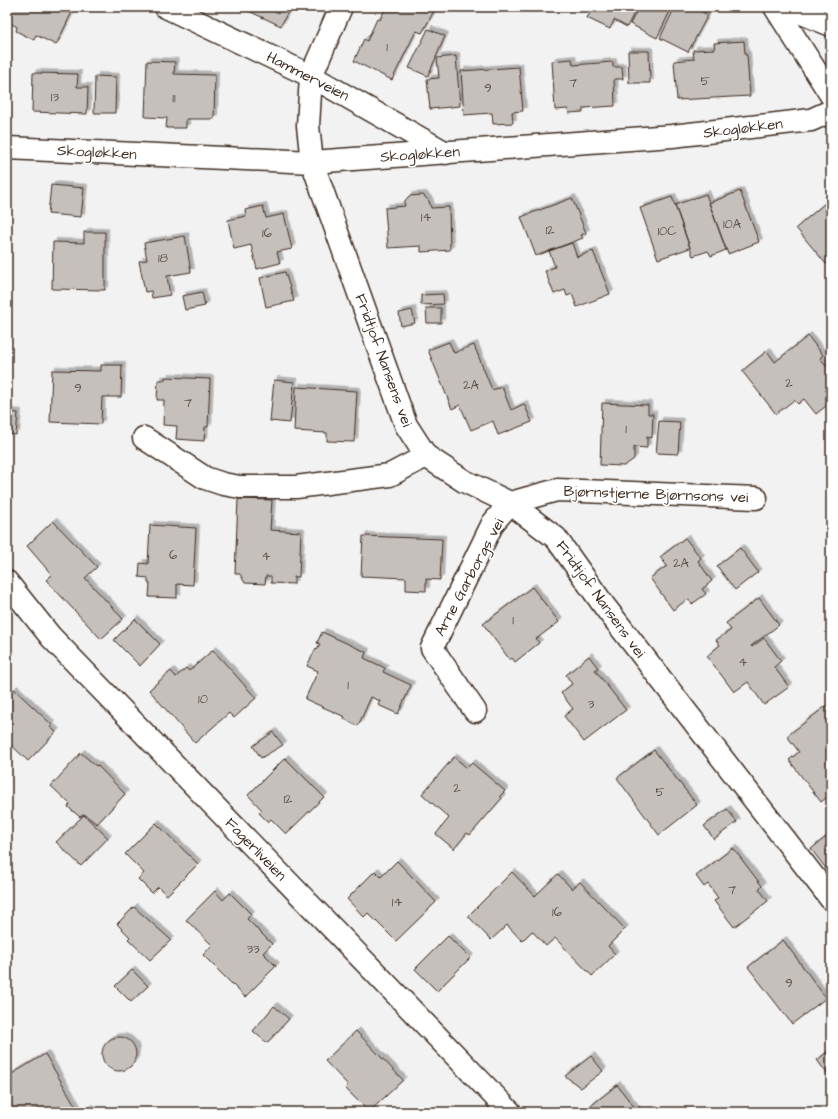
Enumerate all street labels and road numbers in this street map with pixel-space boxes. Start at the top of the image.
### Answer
street label: Hammerveien [263,47,353,107]
street label: Skogløkken [702,113,785,145]
street label: Skogløkken [56,140,138,166]
street label: Skogløkken [379,141,461,169]
street label: Fridtjof Nansens vei [350,291,418,430]
street label: Bjørnstjerne Bjørnsons vei [563,481,749,508]
street label: Arne Garborgs vei [430,514,511,640]
street label: Fridtjof Nansens vei [551,536,651,663]
street label: Fagerliveien [219,813,292,887]

